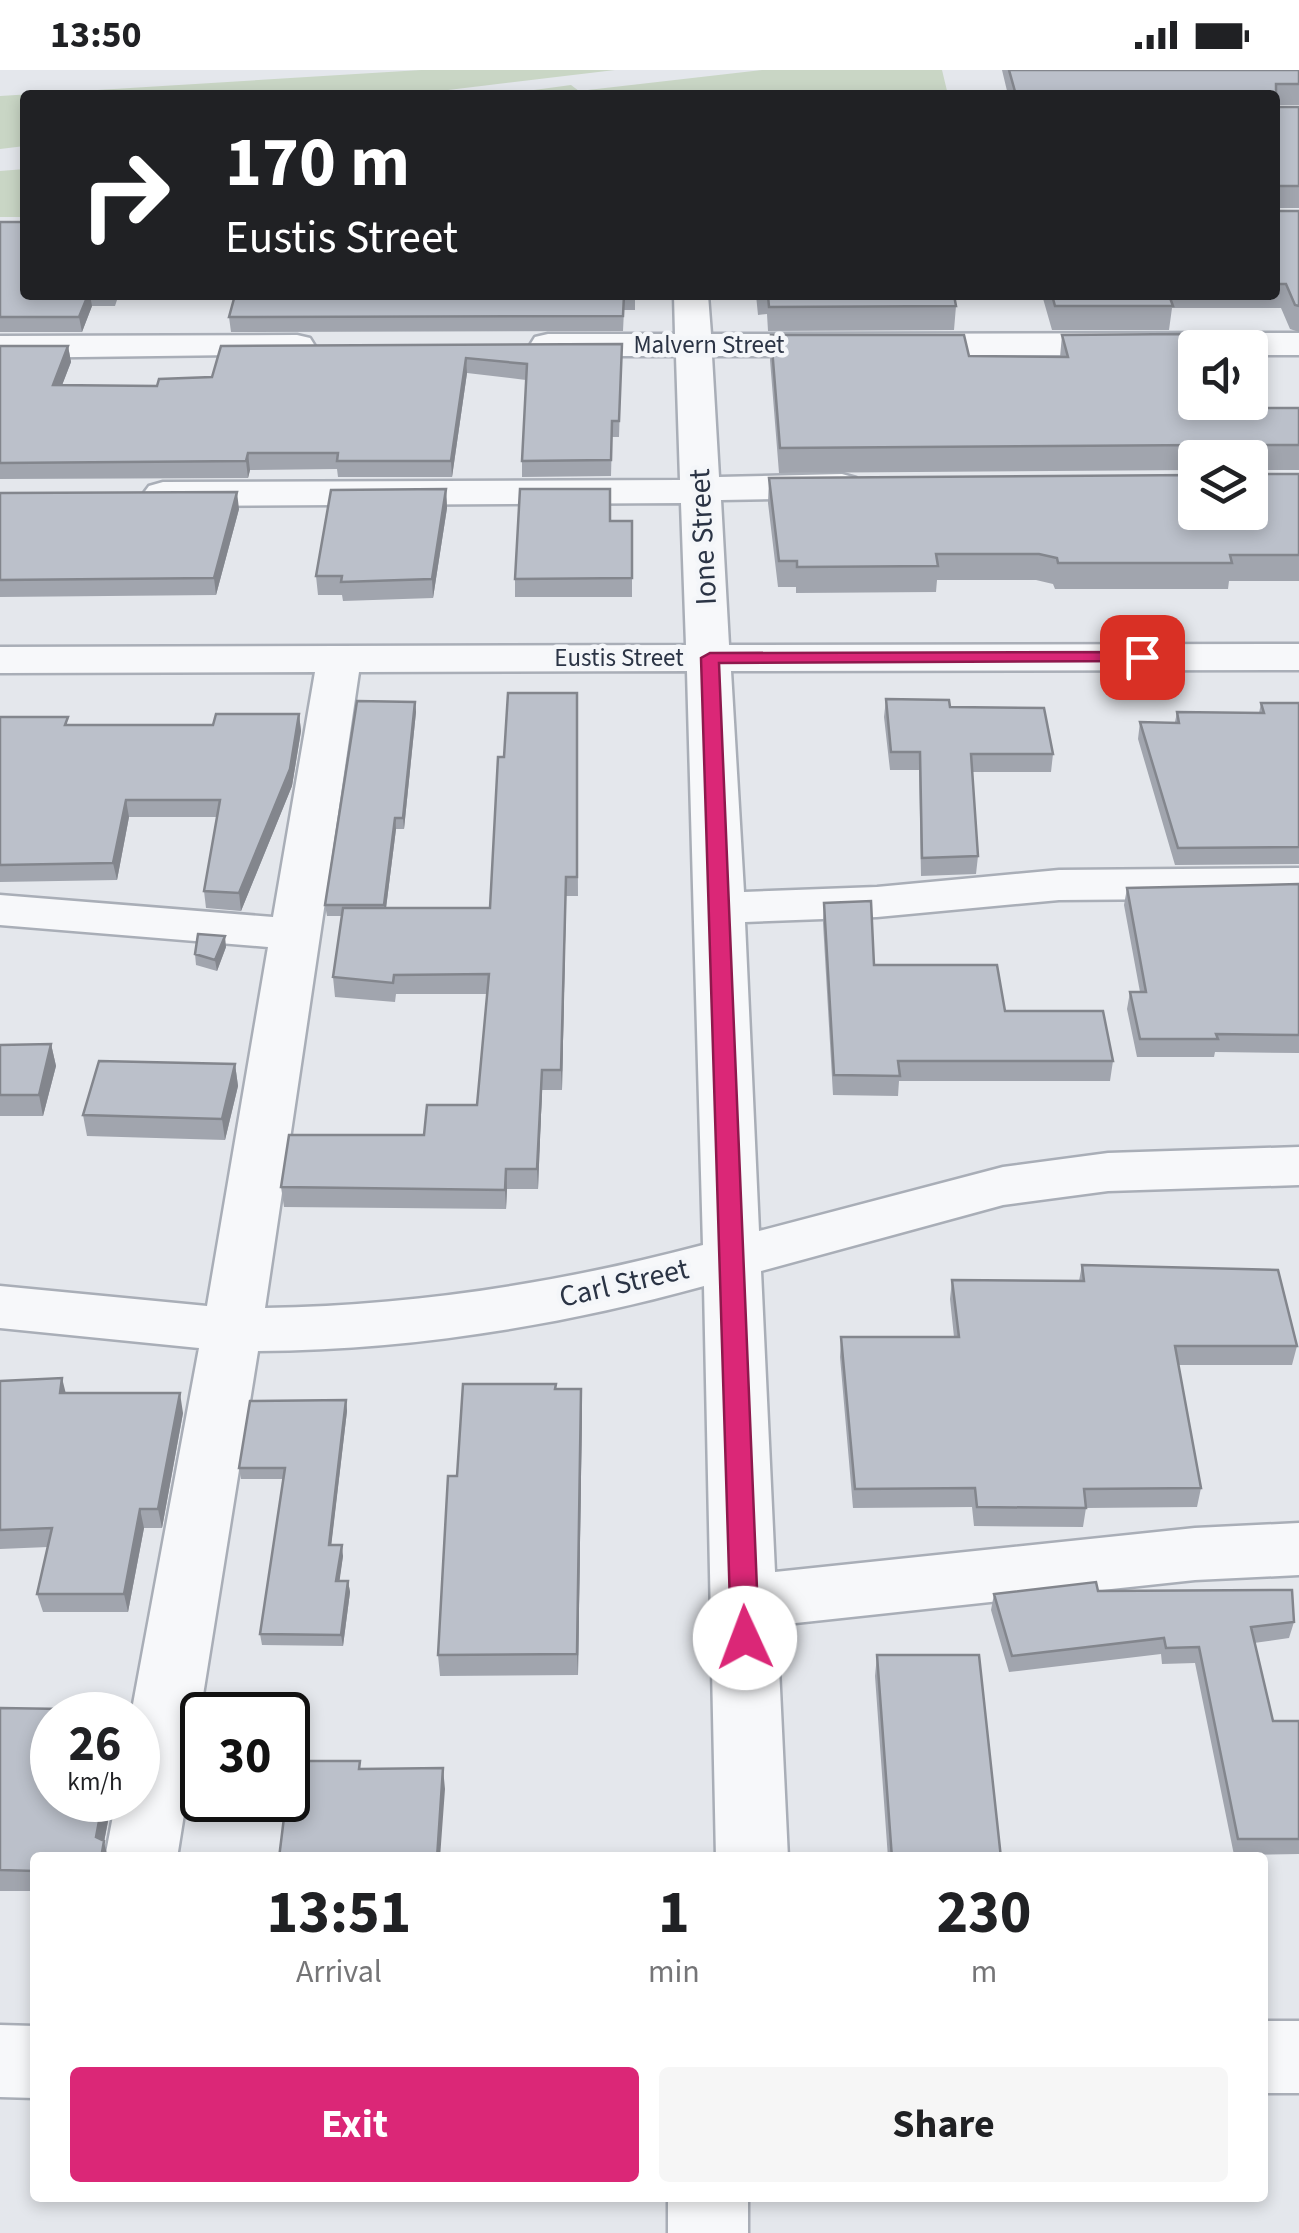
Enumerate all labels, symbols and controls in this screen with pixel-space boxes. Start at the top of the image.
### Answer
text: 13:50 [50,8,142,62]
text: 170 m [225,113,410,213]
icon: right [60,130,190,260]
text: Eustis Street [225,206,458,270]
street label: Malvern Street [633,327,785,363]
map controls [1178,330,1268,530]
button: sound [1178,330,1268,420]
button: layers [1178,440,1268,530]
street label: Ione Street [678,468,728,606]
pin [1100,615,1185,700]
icon: arrive [1115,630,1170,685]
street label: Eustis Street [554,640,684,676]
street label: Carl Street [555,1247,693,1319]
position arrow [693,1586,797,1690]
speed limit sign: 30 [180,1692,310,1822]
text: 26 [69,1709,121,1780]
text: km/h [67,1764,123,1800]
text: 13:51 [267,1871,411,1956]
text: 1 [658,1871,690,1956]
text: 230 [936,1871,1031,1956]
text: Arrival [296,1949,382,1995]
text: min [648,1949,700,1995]
text: m [971,1949,997,1995]
button: Exit [70,2067,639,2182]
button: Share [659,2067,1228,2182]

